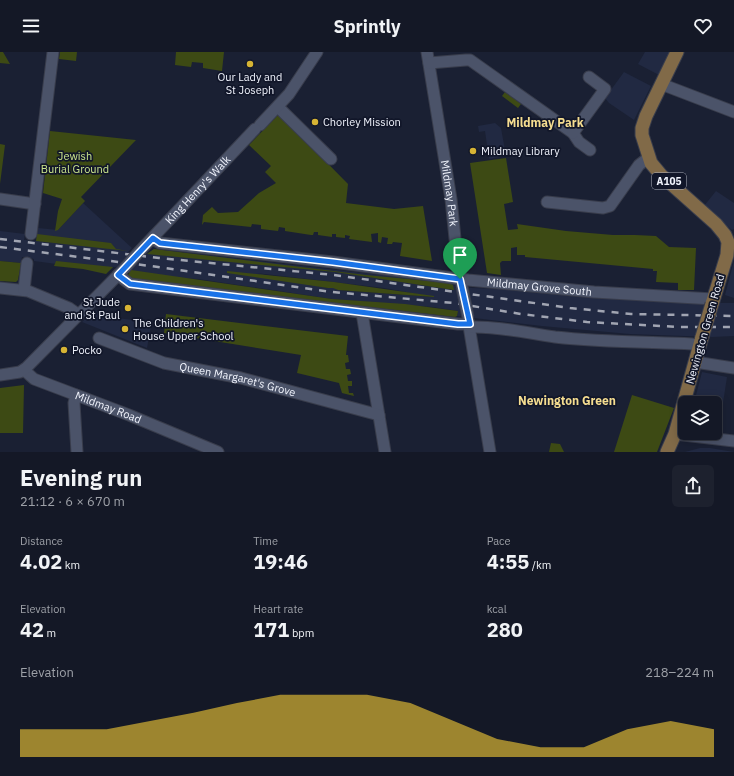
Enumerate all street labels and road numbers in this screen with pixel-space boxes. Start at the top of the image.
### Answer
street label: King Henry's Walk [162,152,234,227]
street label: Mildmay Park [438,159,461,227]
road number: A105 [652,173,686,189]
street label: Newington Green Road [683,272,727,386]
street label: Mildmay Grove South [486,275,592,299]
street label: Queen Margaret's Grove [178,359,297,399]
street label: Mildmay Road [73,388,144,426]

